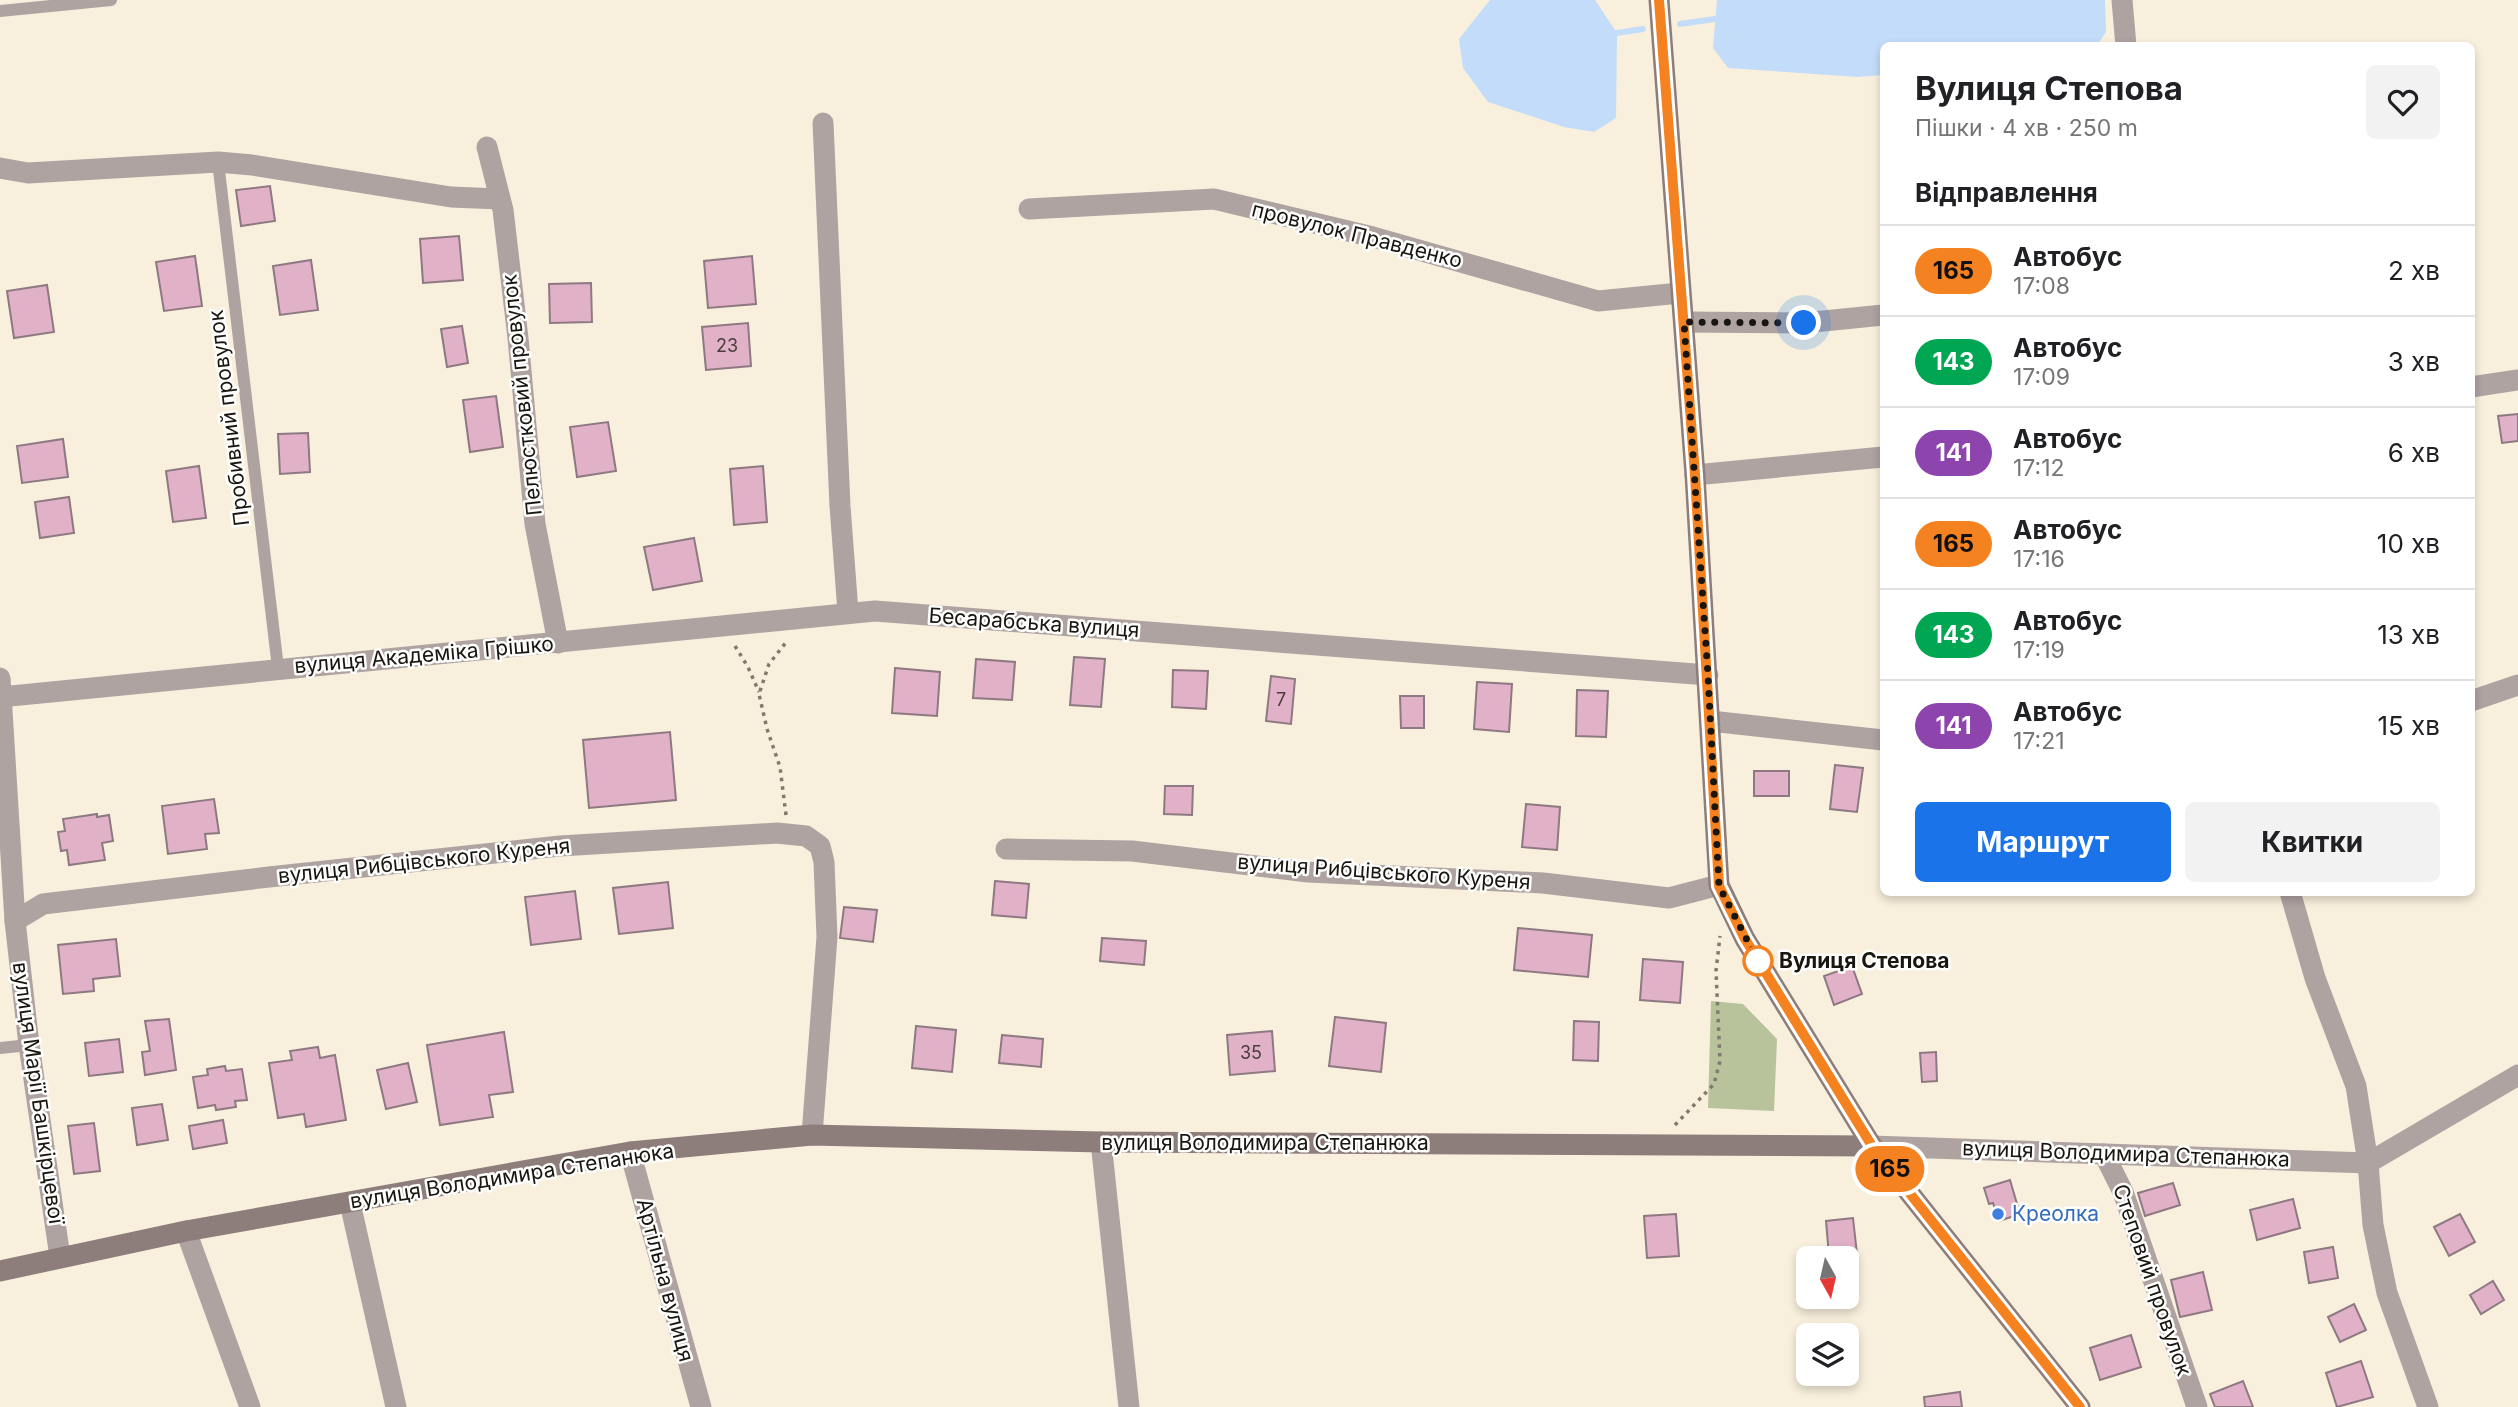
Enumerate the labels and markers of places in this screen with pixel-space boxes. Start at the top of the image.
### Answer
marker: Вулиця Степова [1743,946,1773,976]
place label: Вулиця Степова [1779,948,1950,973]
place label: Креолка [2012,1201,2099,1226]
marker: Креолка [1990,1206,2006,1222]

